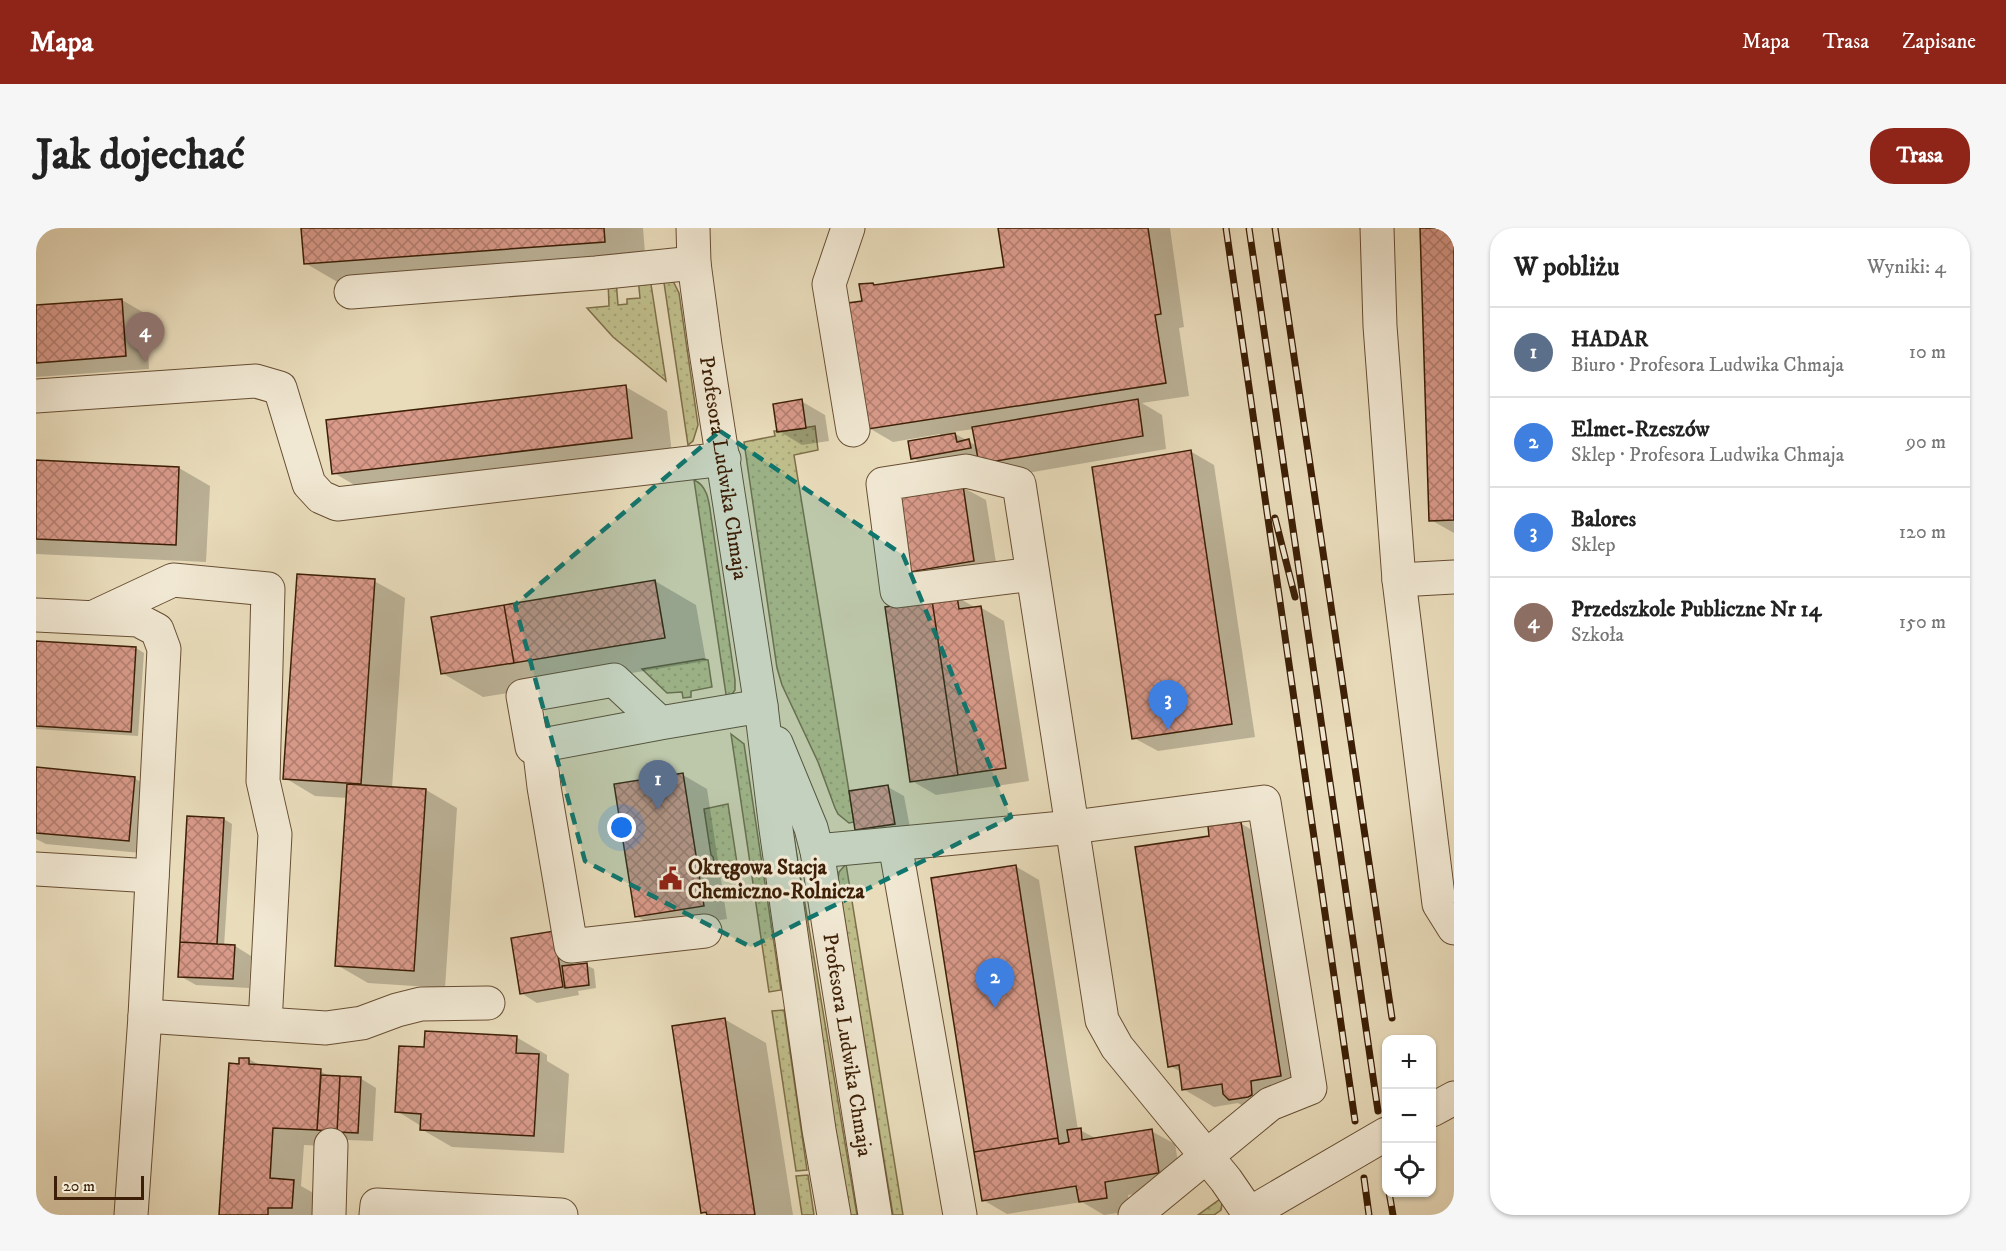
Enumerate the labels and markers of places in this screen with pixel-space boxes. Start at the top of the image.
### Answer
pin: 4 [126,312,164,362]
pin: 3 [1148,680,1188,730]
pin: 1 [638,760,678,810]
place label: Okręgowa Stacja Chemiczno-Rolnicza [688,855,865,905]
public building icon: Okręgowa Stacja Chemiczno-Rolnicza [657,866,683,892]
pin: 2 [976,958,1014,1008]

